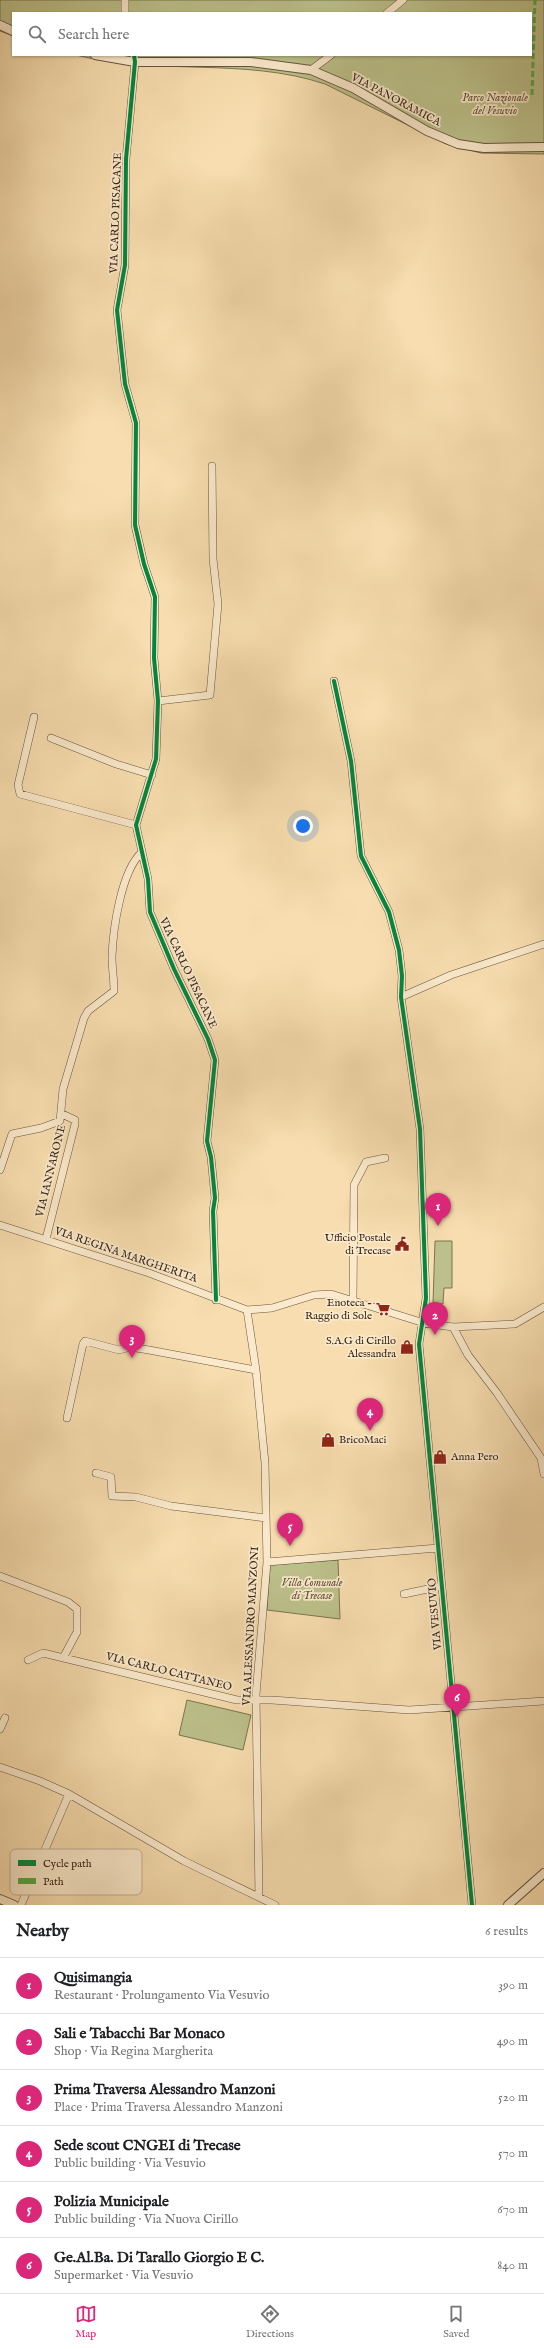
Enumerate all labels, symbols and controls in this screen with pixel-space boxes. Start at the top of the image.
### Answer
search box [12,12,532,56]
icon: search [26,23,48,45]
text: Search here [58,25,129,44]
street label: VIA PANORAMICA [348,70,444,130]
park label: Parco Nazionale del Vesuvio [462,91,528,118]
street label: VIA CARLO PISACANE [107,152,125,275]
your location [293,816,313,836]
street label: VIA CARLO PISACANE [156,914,220,1031]
street label: VIA IANNARONE [33,1123,69,1219]
pin: 1 [425,1193,451,1226]
street label: VIA REGINA MARGHERITA [52,1224,200,1286]
place label: Ufficio Postale di Trecase [325,1231,391,1258]
public building icon: Ufficio Postale di Trecase [394,1236,410,1252]
place label: Enoteca - Raggio di Sole [305,1296,372,1323]
supermarket icon: Enoteca - Raggio di Sole [375,1301,391,1317]
pin: 2 [422,1302,448,1335]
pin: 3 [119,1325,145,1358]
place label: S.A.G di Cirillo Alessandra [326,1334,396,1361]
shop icon: S.A.G di Cirillo Alessandra [399,1339,415,1355]
pin: 4 [357,1398,383,1431]
shop icon: BricoMaci [320,1432,336,1448]
place label: BricoMaci [339,1433,387,1447]
shop icon: Anna Pero [432,1449,448,1465]
place label: Anna Pero [450,1450,499,1464]
pin: 5 [277,1513,303,1546]
street label: VIA ALESSANDRO MANZONI [240,1546,262,1707]
park label: Villa Comunale di Trecase [282,1576,343,1603]
street label: VIA VESUVIO [425,1577,445,1652]
street label: VIA CARLO CATTANEO [104,1649,233,1694]
pin: 6 [444,1684,470,1717]
legend [10,1849,142,1895]
text: Cycle path [43,1857,92,1871]
text: Path [43,1875,64,1889]
text: Nearby [16,1921,69,1942]
text: 6 results [485,1923,528,1940]
text: Quisimangia [54,1968,132,1987]
text: 1 [27,1977,31,1994]
text: 390 m [498,1977,528,1994]
text: Restaurant · Prolungamento Via Vesuvio [54,1987,269,2004]
text: Sali e Tabacchi Bar Monaco [54,2024,225,2043]
text: 2 [26,2033,32,2050]
text: 490 m [497,2033,528,2050]
text: Shop · Via Regina Margherita [54,2043,213,2060]
text: Prima Traversa Alessandro Manzoni [54,2080,276,2099]
text: 3 [27,2089,31,2106]
text: 520 m [498,2089,528,2106]
text: Place · Prima Traversa Alessandro Manzoni [54,2099,283,2116]
text: Sede scout CNGEI di Trecase [54,2136,241,2155]
text: 4 [26,2145,32,2162]
text: 570 m [498,2145,528,2162]
text: Public building · Via Vesuvio [54,2155,206,2172]
text: Polizia Municipale [54,2192,169,2211]
text: 5 [27,2201,31,2218]
text: 670 m [497,2201,528,2218]
text: Public building · Via Nuova Cirillo [54,2211,238,2228]
text: Ge.Al.Ba. Di Tarallo Giorgio E C. [54,2248,264,2267]
text: 6 [26,2257,32,2274]
text: 840 m [497,2257,528,2274]
text: Supermarket · Via Vesuvio [54,2267,193,2284]
tab: Map [75,2303,97,2341]
tab: Directions [246,2303,294,2341]
tab: Saved [443,2303,469,2341]

